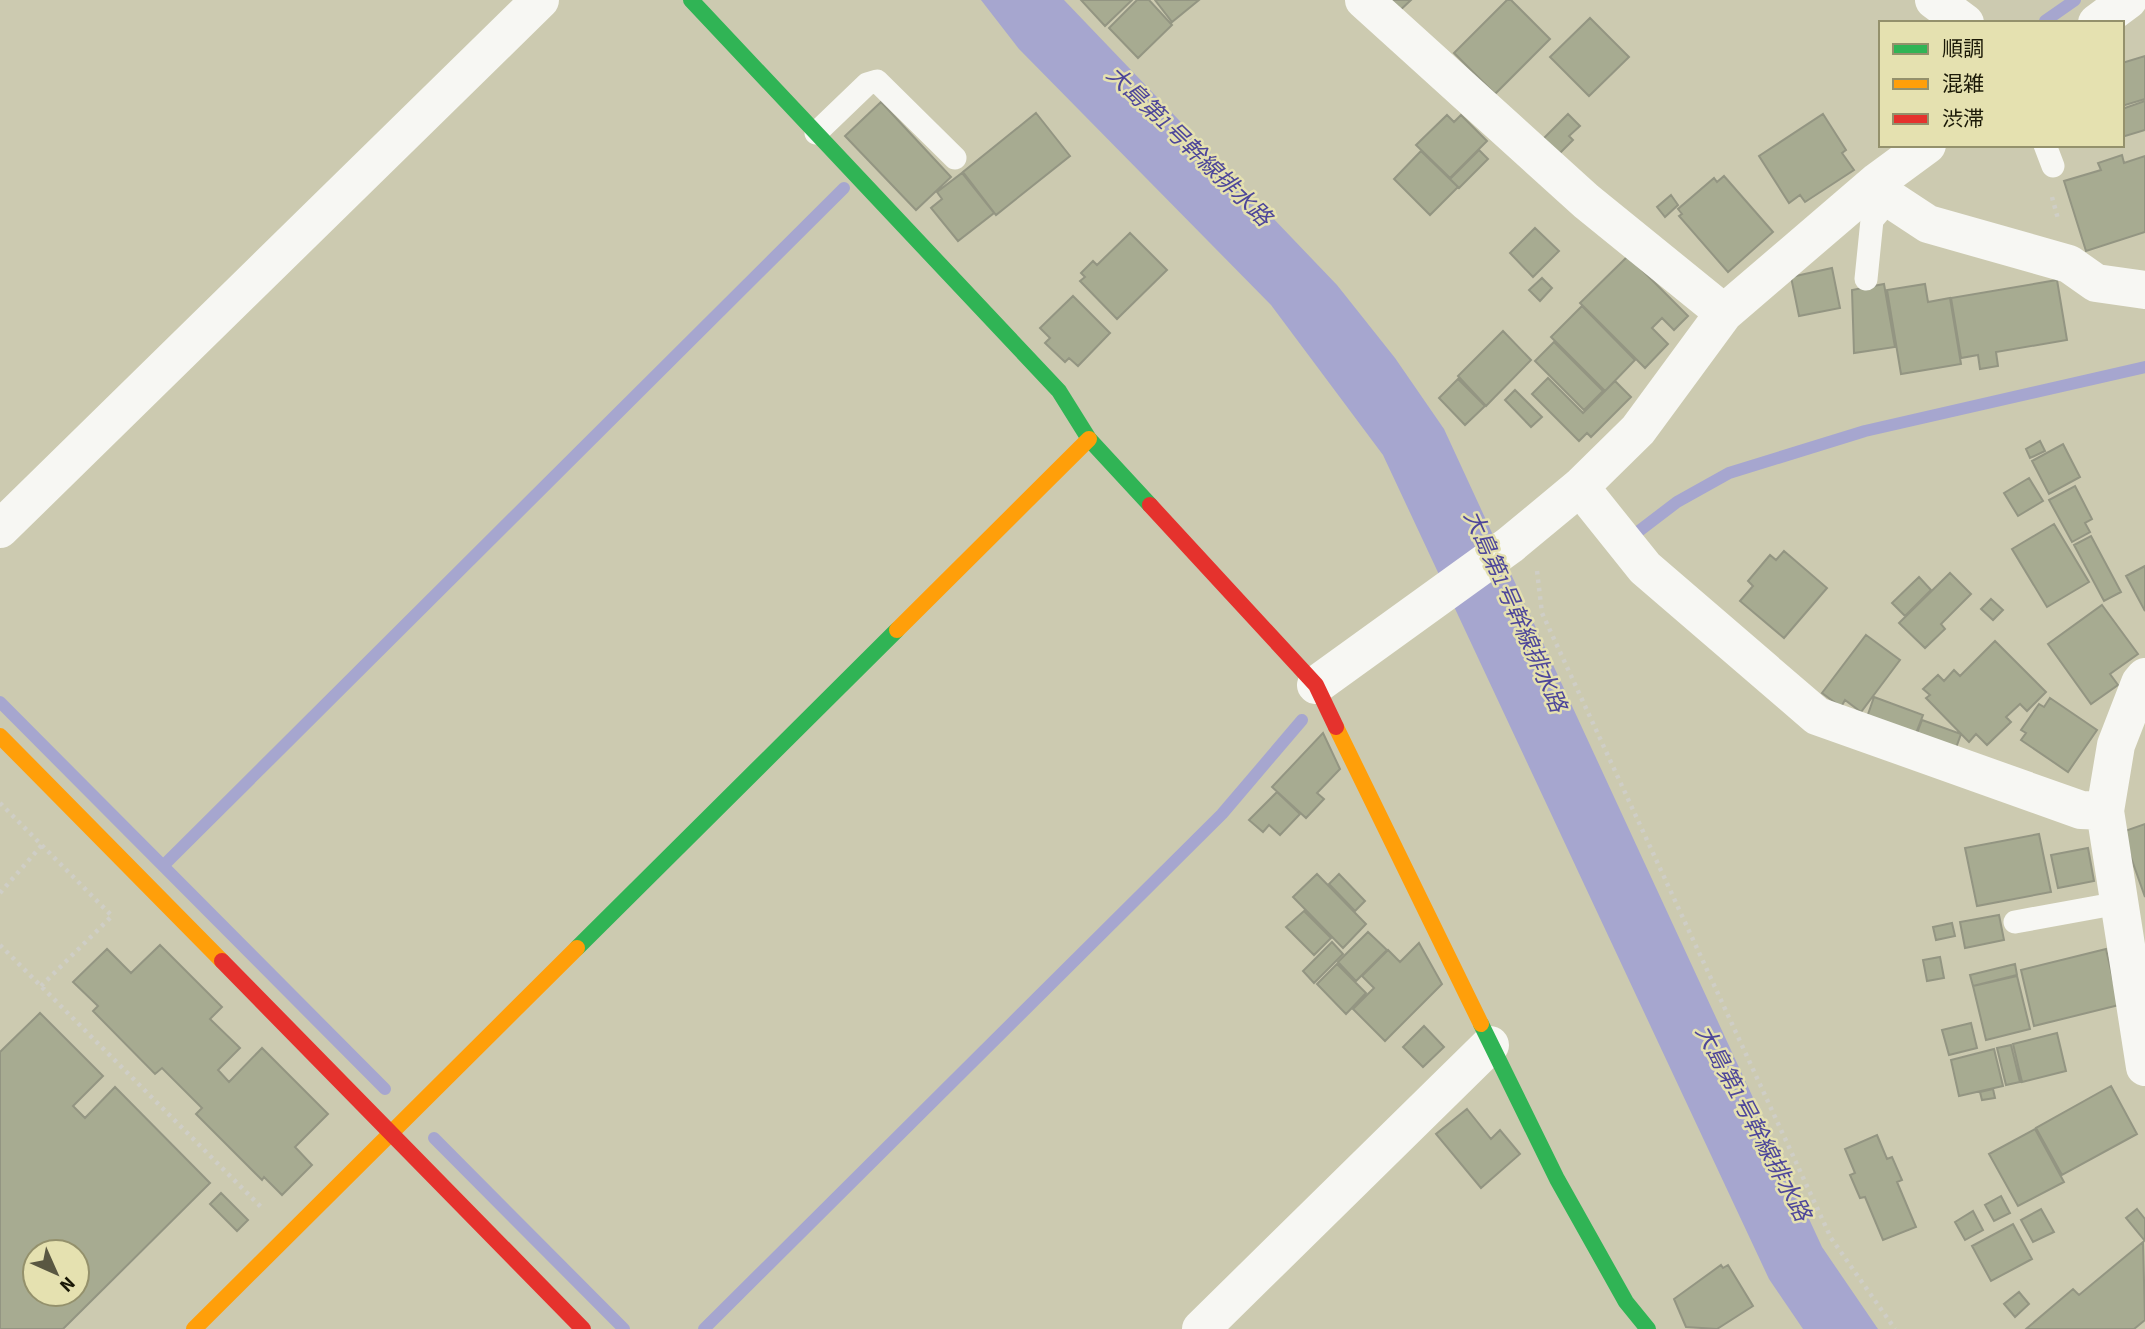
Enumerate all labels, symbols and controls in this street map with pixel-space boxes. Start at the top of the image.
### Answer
legend [1879,21,2124,147]
text: 順調 [1942,34,1984,64]
water label: 大島第1号幹線排水路 [1099,58,1280,235]
text: 混雑 [1942,69,1984,99]
text: 渋滞 [1942,104,1984,134]
water label: 大島第1号幹線排水路 [1456,505,1575,719]
water label: 大島第1号幹線排水路 [1687,1019,1820,1229]
north arrow [21,1238,91,1308]
text: N [53,1270,81,1298]

